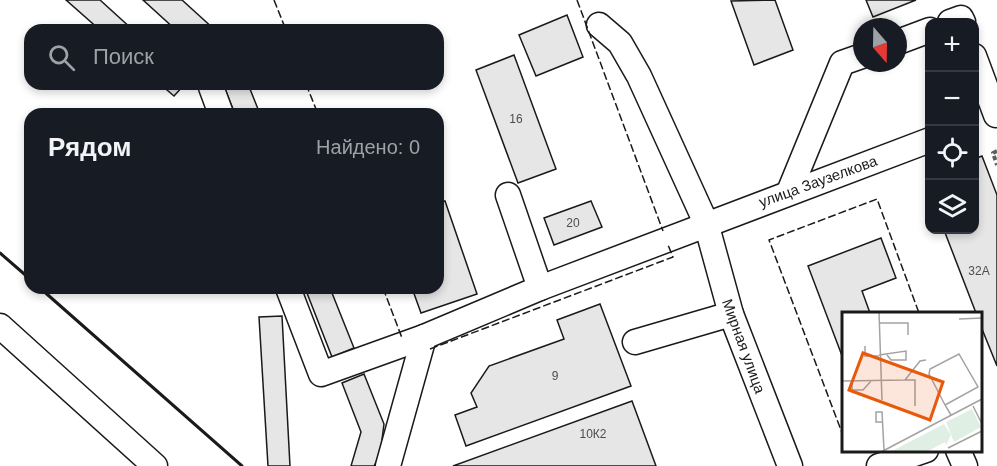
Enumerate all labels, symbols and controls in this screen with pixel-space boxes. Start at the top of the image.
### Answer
north arrow [853,18,907,72]
map controls [925,18,979,234]
button: + [925,18,979,72]
search box [24,24,444,90]
icon: search [45,41,78,74]
text: Поиск [93,44,154,69]
button: − [925,72,979,126]
house number: 16 [509,112,523,126]
button: locate [925,126,979,180]
text: Рядом [48,132,131,162]
text: Найдено: 0 [316,136,420,158]
street label: улица Заузелкова [757,151,880,210]
button: layers [925,180,979,234]
house number: 20 [566,216,580,230]
house number: 32А [968,264,990,278]
street label: Мирная улица [719,296,769,396]
inset map [842,312,982,451]
house number: 9 [552,369,559,383]
house number: 10К2 [579,427,607,441]

